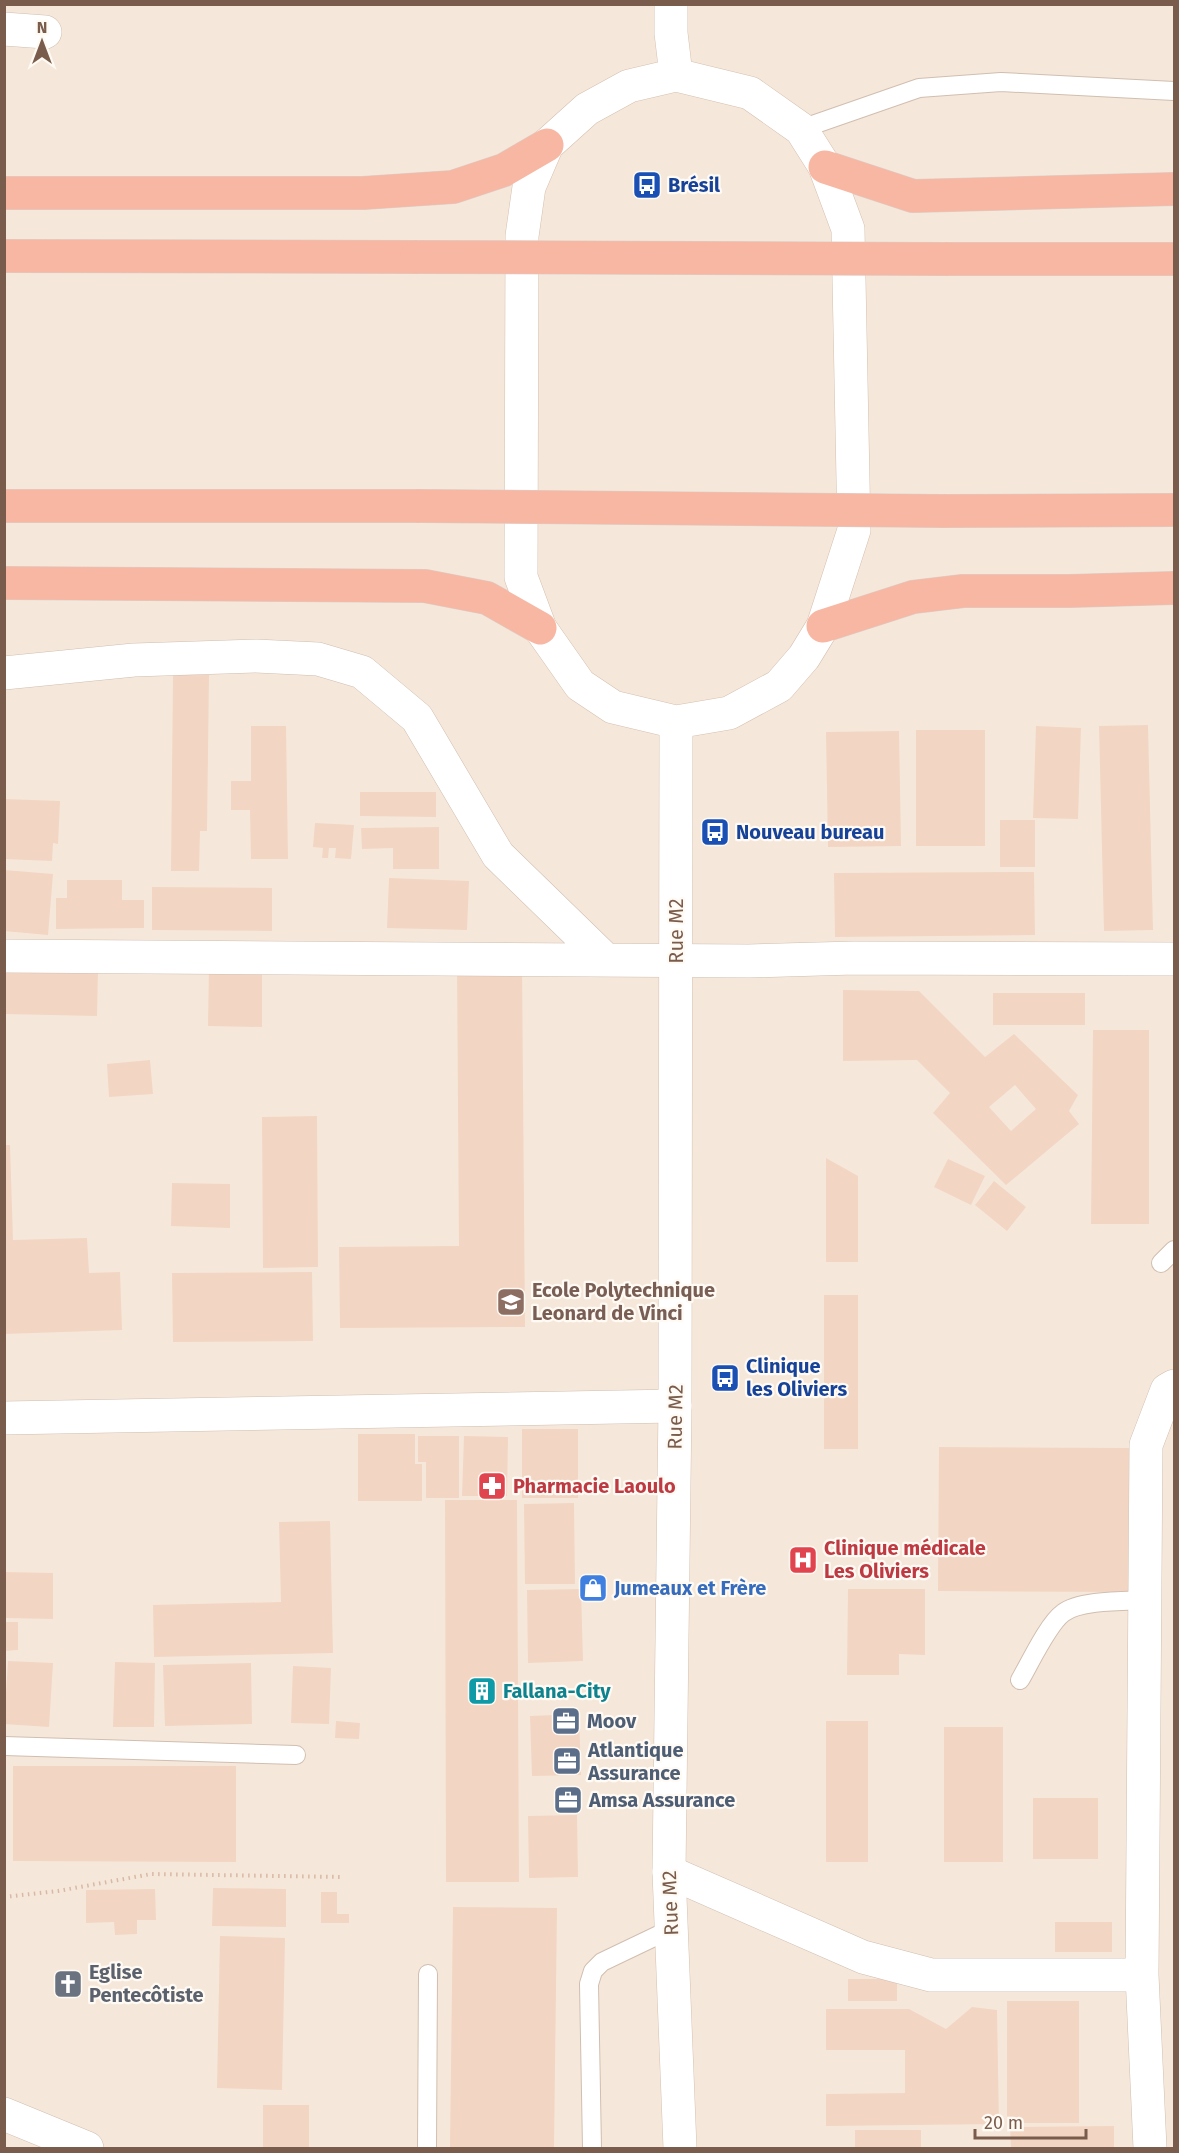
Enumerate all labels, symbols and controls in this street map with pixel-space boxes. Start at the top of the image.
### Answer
north arrow [12,12,72,72]
text: N [37,18,47,37]
bus stop icon: Brésil [631,169,663,201]
place label: Brésil [668,173,720,197]
bus stop icon: Nouveau bureau [699,816,731,848]
place label: Nouveau bureau [736,820,885,844]
street label: Rue M2 [664,898,688,964]
place label: Ecole Polytechnique Leonard de Vinci [532,1278,715,1325]
school or university icon: Ecole Polytechnique Leonard de Vinci [495,1286,527,1318]
place label: Clinique les Oliviers [746,1354,847,1401]
bus stop icon: Clinique les Oliviers [709,1362,741,1394]
street label: Rue M2 [662,1384,688,1450]
pharmacy icon: Pharmacie Laoulo [476,1470,508,1502]
place label: Pharmacie Laoulo [513,1474,676,1498]
place label: Clinique médicale Les Oliviers [824,1536,986,1583]
hospital icon: Clinique médicale Les Oliviers [787,1544,819,1576]
shop icon: Jumeaux et Frère [577,1572,609,1604]
place label: Jumeaux et Frère [613,1576,766,1600]
building icon: Fallana-City [466,1675,498,1707]
place label: Fallana-City [503,1679,611,1703]
office icon: Moov [550,1705,582,1737]
place label: Moov [587,1709,637,1733]
place label: Atlantique Assurance [587,1738,684,1785]
office icon: Atlantique Assurance [551,1745,583,1777]
office icon: Amsa Assurance [552,1784,584,1816]
place label: Amsa Assurance [588,1788,735,1812]
street label: Rue M2 [657,1870,683,1936]
place label: Eglise Pentecôtiste [89,1960,204,2007]
church icon: Eglise Pentecôtiste [52,1968,84,2000]
scale bar [975,2102,1086,2140]
text: 20 m [984,2112,1023,2134]

